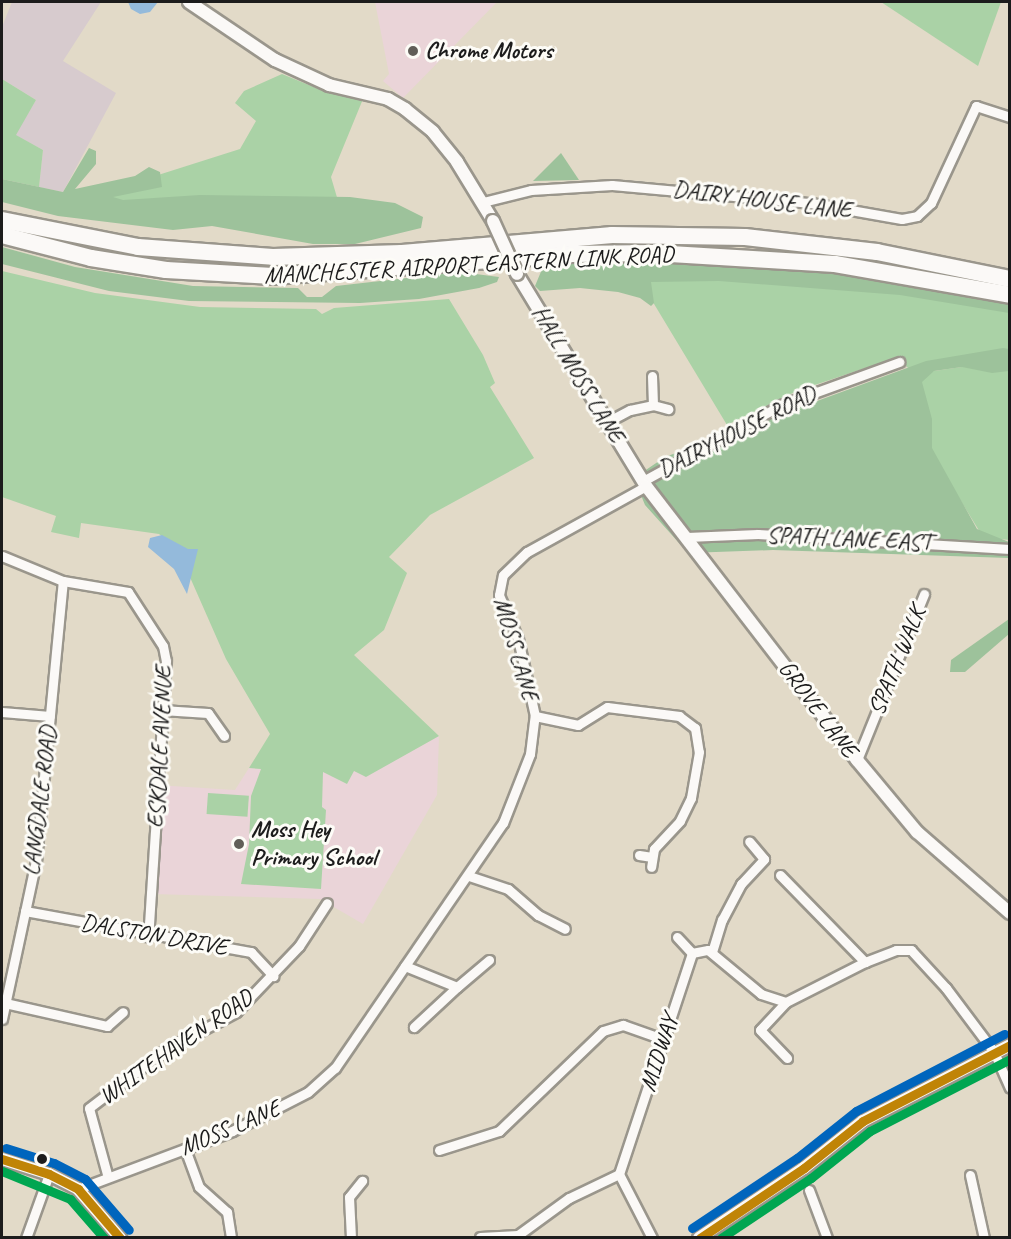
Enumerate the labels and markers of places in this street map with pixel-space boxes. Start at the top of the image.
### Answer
place label: Chrome Motors [425,37,552,65]
marker: Chrome Motors [406,44,420,58]
place label: Moss Hey Primary School [251,816,376,872]
marker: Moss Hey Primary School [232,837,246,851]
unlabelled marker [36,1153,48,1165]

